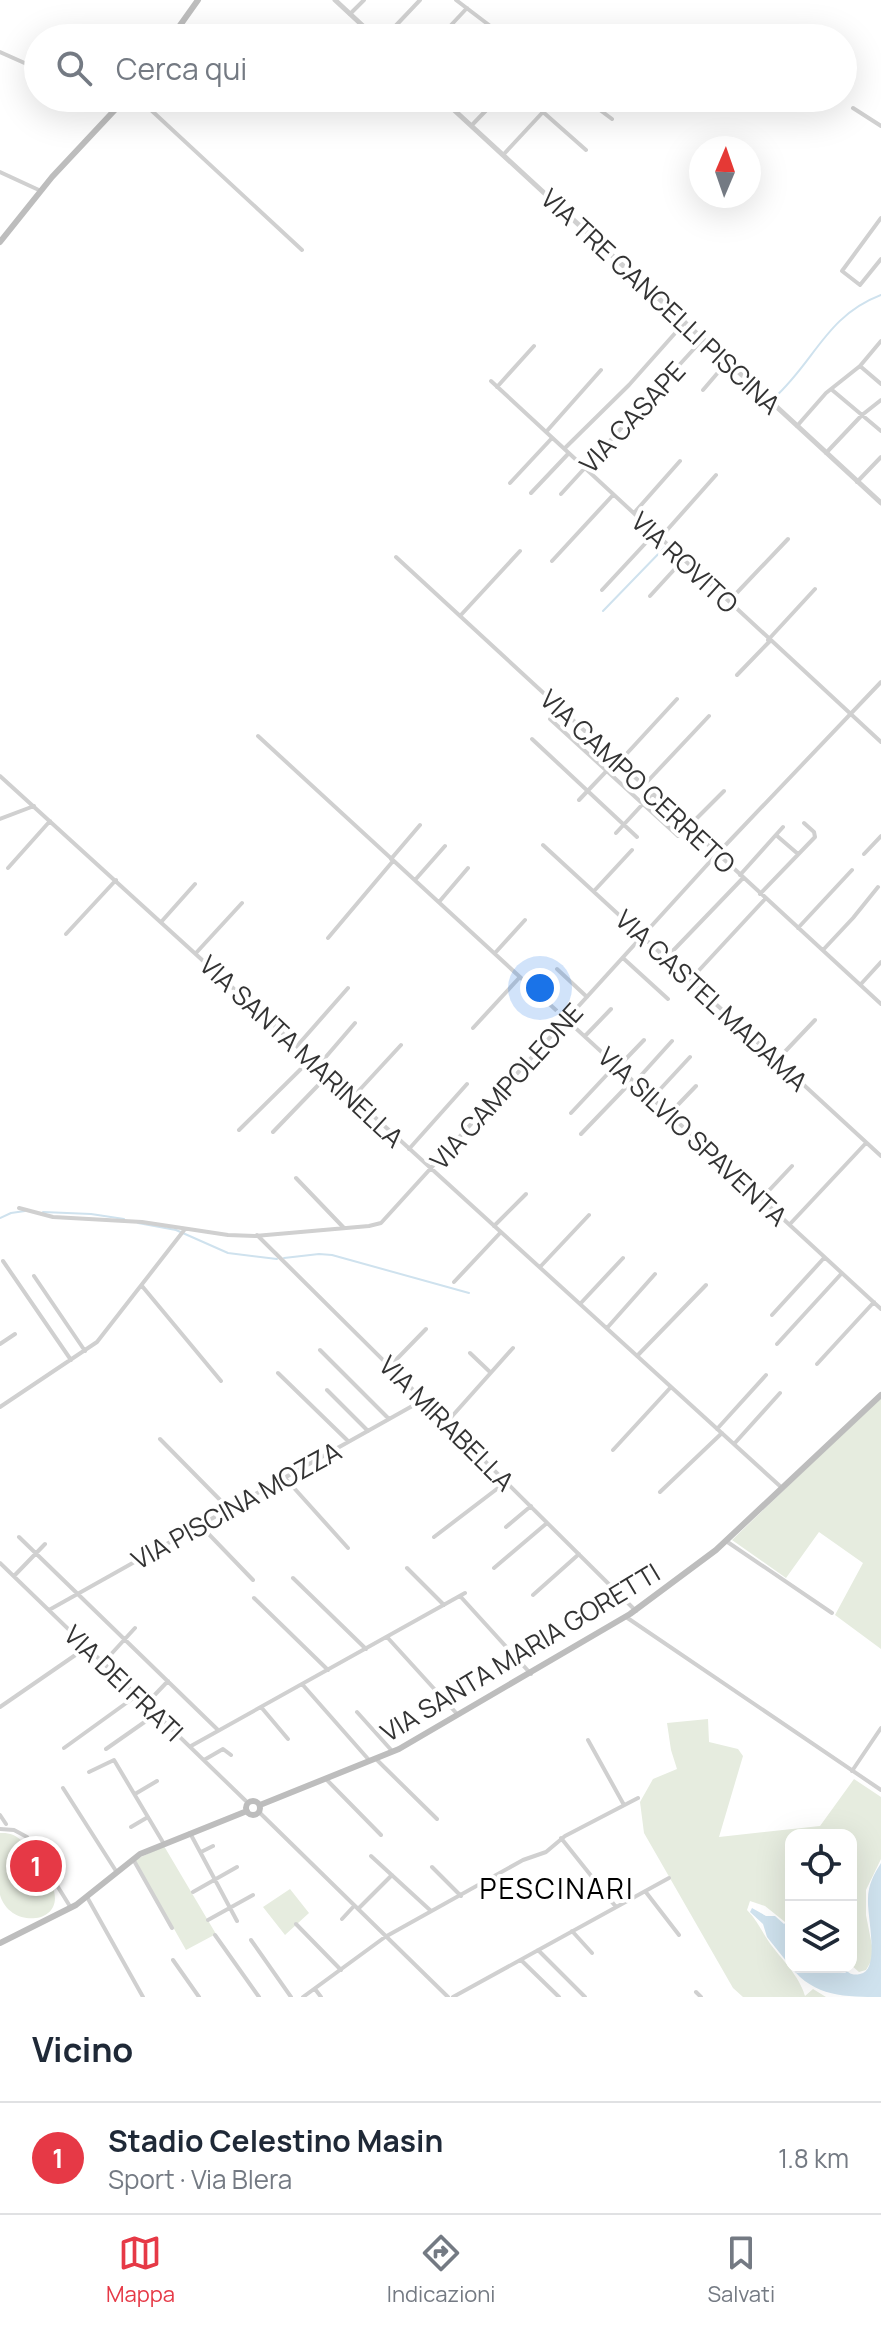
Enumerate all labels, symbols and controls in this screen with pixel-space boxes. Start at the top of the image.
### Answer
search box [24,24,857,112]
icon: search [52,46,96,90]
text: Cerca qui [116,48,247,89]
north arrow [689,136,761,208]
street label: VIA TRE CANCELLI PISCINA [533,180,789,422]
street label: VIA CASAPE [571,353,693,481]
street label: VIA ROVITO [624,503,746,621]
street label: VIA CAMPO CERRETO [533,681,744,881]
street label: VIA CASTEL MADAMA [608,901,816,1099]
street label: VIA SANTA MARINELLA [192,947,412,1155]
your location [520,968,560,1008]
street label: VIA CAMPOLEONE [421,995,591,1177]
street label: VIA SILVIO SPAVENTA [590,1038,796,1234]
street label: VIA MIRABELLA [371,1347,523,1499]
street label: VIA PISCINA MOZZA [125,1432,347,1578]
street label: VIA SANTA MARIA GORETTI [374,1554,666,1750]
street label: VIA DEI FRATI [56,1617,192,1749]
map controls [785,1829,857,1973]
button: locate [785,1829,857,1901]
pin: 1 [10,1836,62,1896]
district label: PESCINARI [479,1869,635,1907]
button: layers [785,1901,857,1973]
text: Vicino [32,2026,133,2072]
text: Stadio Celestino Masin [108,2120,443,2161]
text: 1 [52,2140,64,2176]
text: 1.8 km [778,2140,849,2176]
text: Sport · Via Blera [108,2161,292,2197]
tab: Mappa [106,2231,175,2309]
tab: Indicazioni [387,2231,496,2309]
tab: Salvati [707,2231,775,2309]

